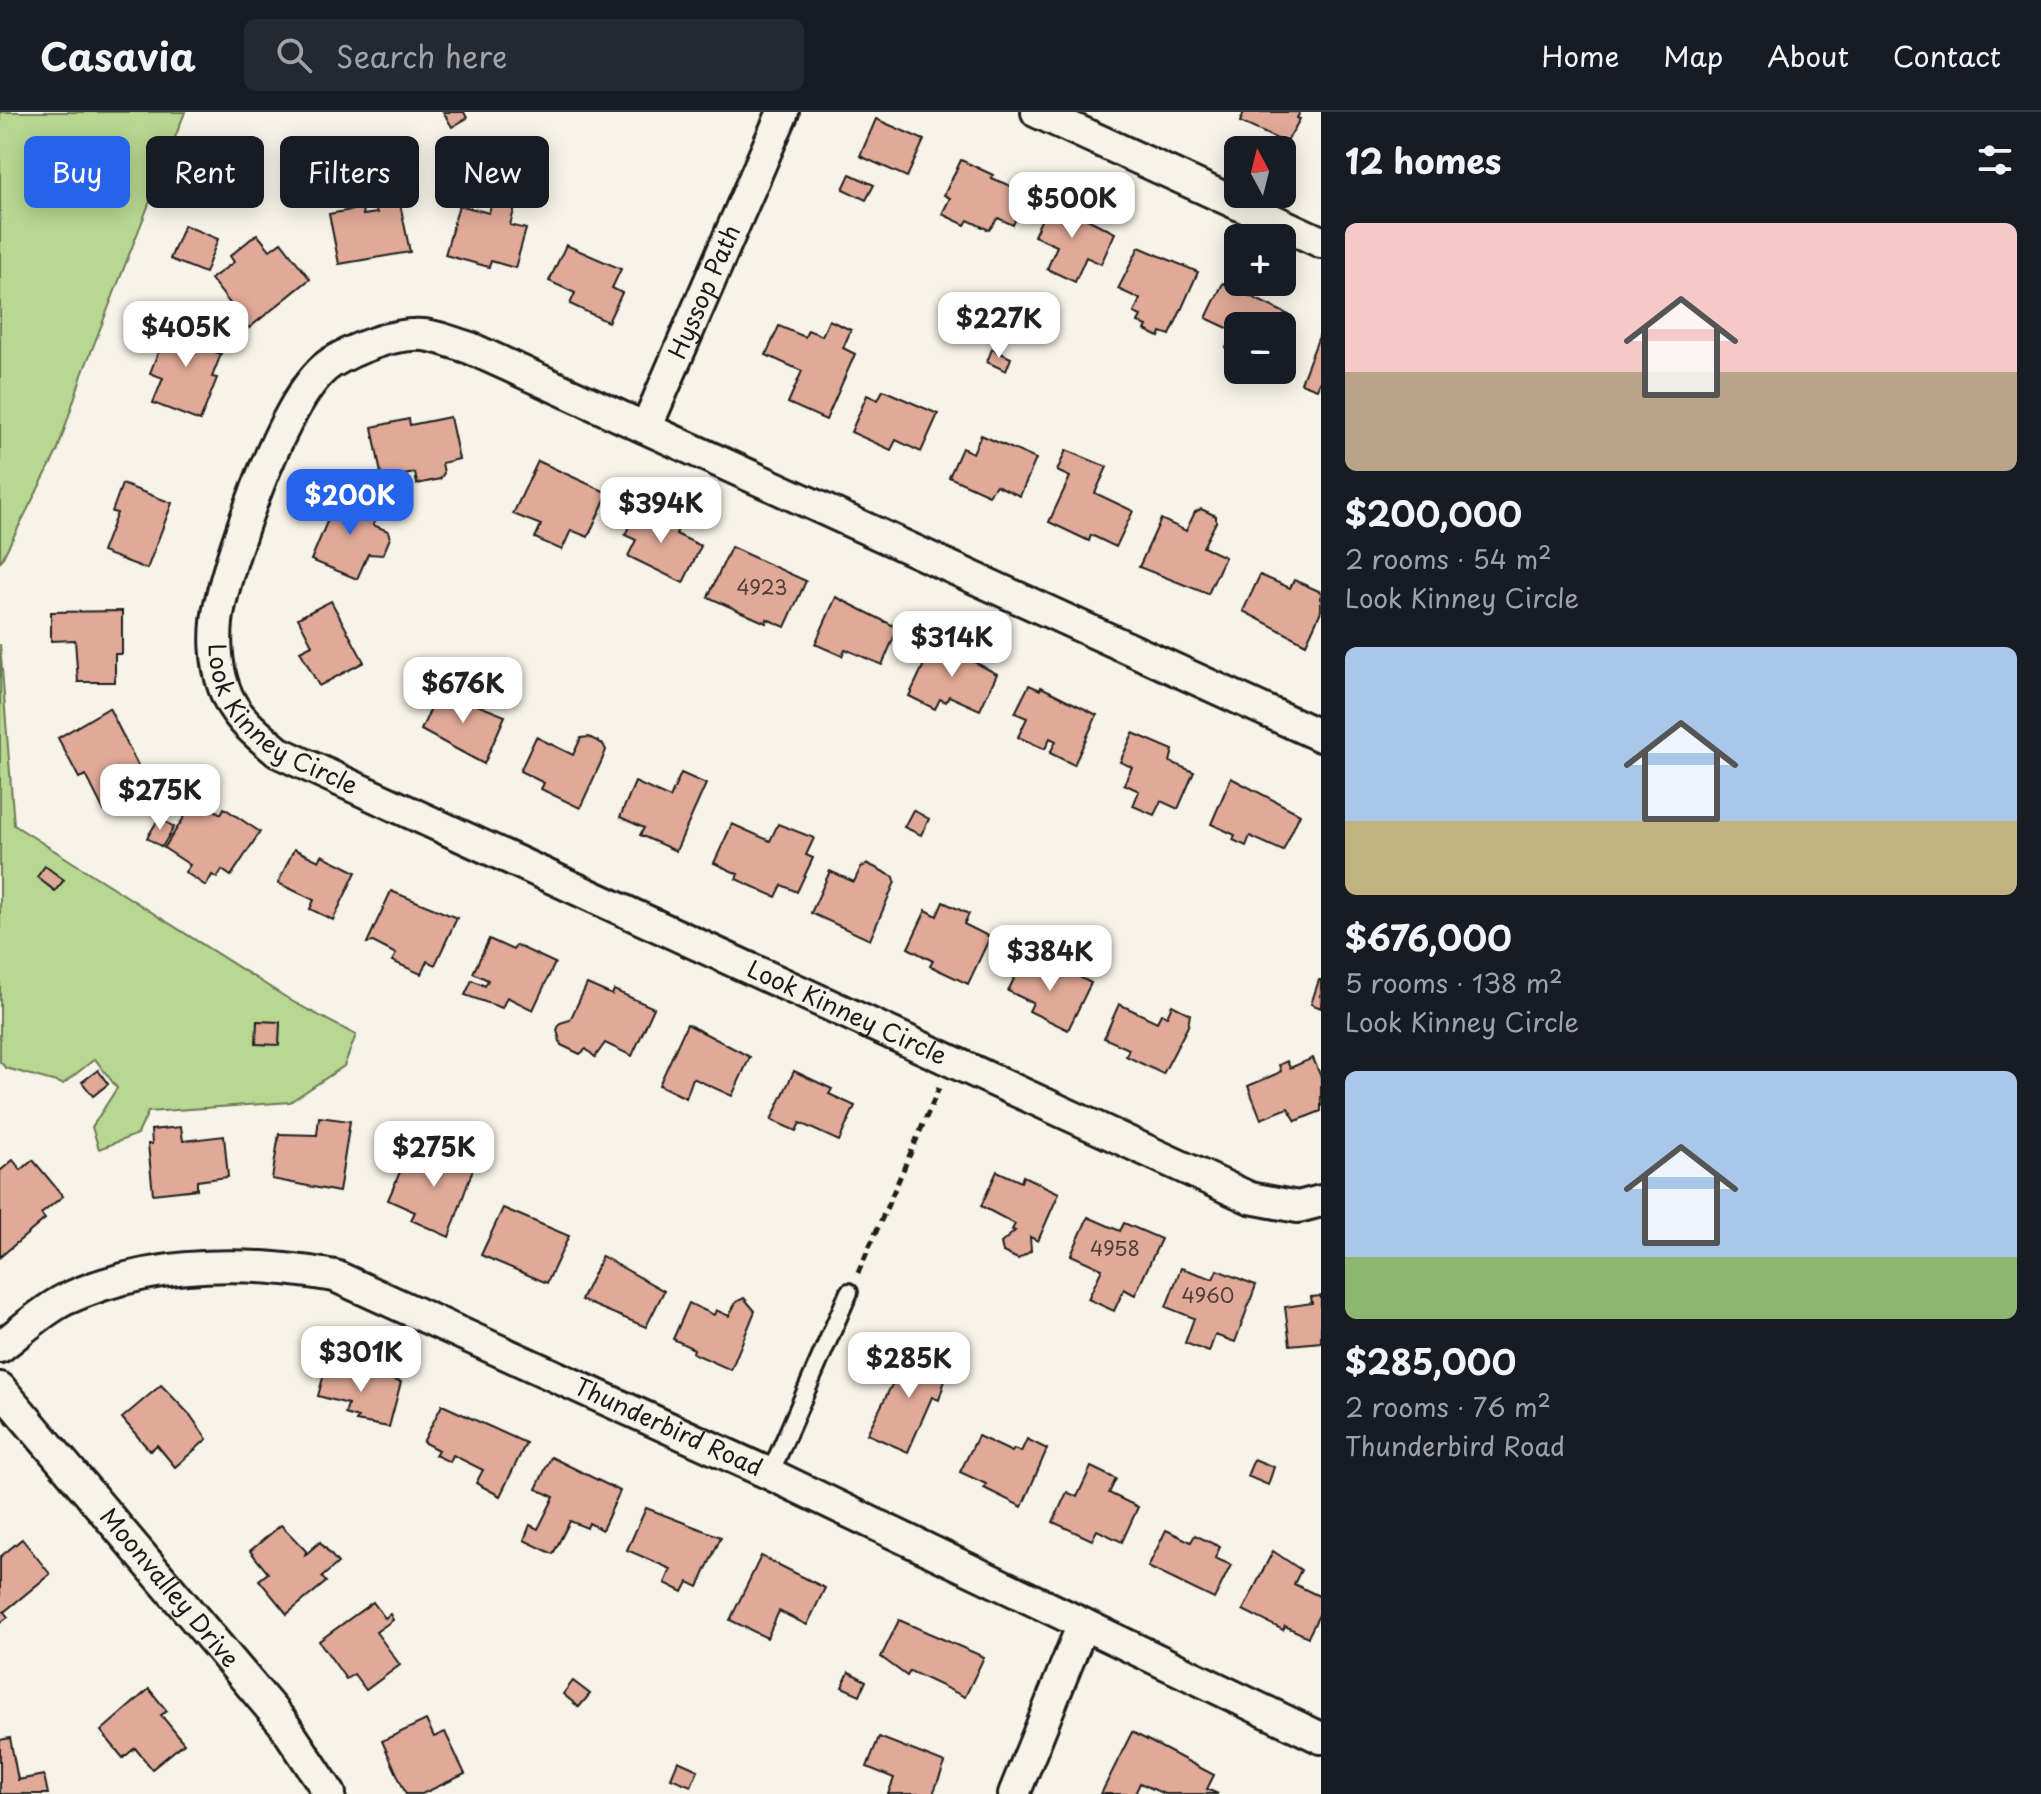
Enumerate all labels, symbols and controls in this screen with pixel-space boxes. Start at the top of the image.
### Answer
search box [244,19,804,91]
text: Casavia [40,27,196,84]
icon: search [272,33,316,77]
text: Search here [336,33,507,78]
text: Home [1541,34,1619,77]
text: Map [1663,34,1723,77]
text: About [1767,34,1849,77]
text: Contact [1893,34,2001,77]
text: 12 homes [1345,134,1501,186]
chip: Buy [24,136,130,208]
chip: Rent [146,136,264,208]
chip: Filters [280,136,419,208]
chip: New [435,136,549,208]
north arrow [1224,136,1296,208]
map controls [1224,136,1296,384]
icon: filters [1973,138,2017,182]
pin: $500K [1016,172,1128,240]
text: $500K [1027,178,1117,217]
street label: Hyssop Path [658,219,748,364]
button: + [1224,224,1296,296]
icon: home [1609,275,1753,419]
pin: $227K [943,292,1055,360]
text: $227K [956,298,1042,337]
pin: $405K [130,301,242,369]
text: $405K [141,307,231,346]
button: − [1224,312,1296,384]
pin: $200K [294,469,406,537]
text: $200K [305,475,395,514]
pin: $394K [605,477,717,545]
text: $394K [618,483,704,522]
text: $200,000 [1345,487,1522,539]
text: 2 rooms · 54 m² [1345,539,1552,578]
house number: 4923 [736,572,788,602]
text: Look Kinney Circle [1345,578,1579,617]
pin: $314K [896,611,1008,679]
text: $314K [911,617,993,656]
street label: Look Kinney Circle [200,642,364,802]
pin: $676K [407,657,519,725]
text: $676K [421,663,505,702]
icon: home [1609,699,1753,843]
pin: $275K [104,764,216,832]
text: $275K [118,770,202,809]
text: $676,000 [1345,911,1512,963]
pin: $384K [994,925,1106,993]
text: $384K [1007,931,1093,970]
street label: Look Kinney Circle [742,950,953,1073]
text: 5 rooms · 138 m² [1345,963,1563,1002]
text: Look Kinney Circle [1345,1002,1579,1041]
pin: $275K [378,1121,490,1189]
icon: home [1609,1123,1753,1267]
text: $275K [392,1127,476,1166]
house number: 4958 [1090,1233,1140,1263]
house number: 4960 [1182,1280,1234,1310]
pin: $301K [305,1326,417,1394]
text: $301K [319,1332,403,1371]
pin: $285K [853,1332,965,1400]
text: $285,000 [1345,1335,1516,1387]
text: $285K [866,1338,952,1377]
street label: Thunderbird Road [569,1367,769,1484]
text: 2 rooms · 76 m² [1345,1387,1551,1426]
text: Thunderbird Road [1345,1426,1565,1465]
street label: Moonvalley Drive [92,1499,249,1675]

